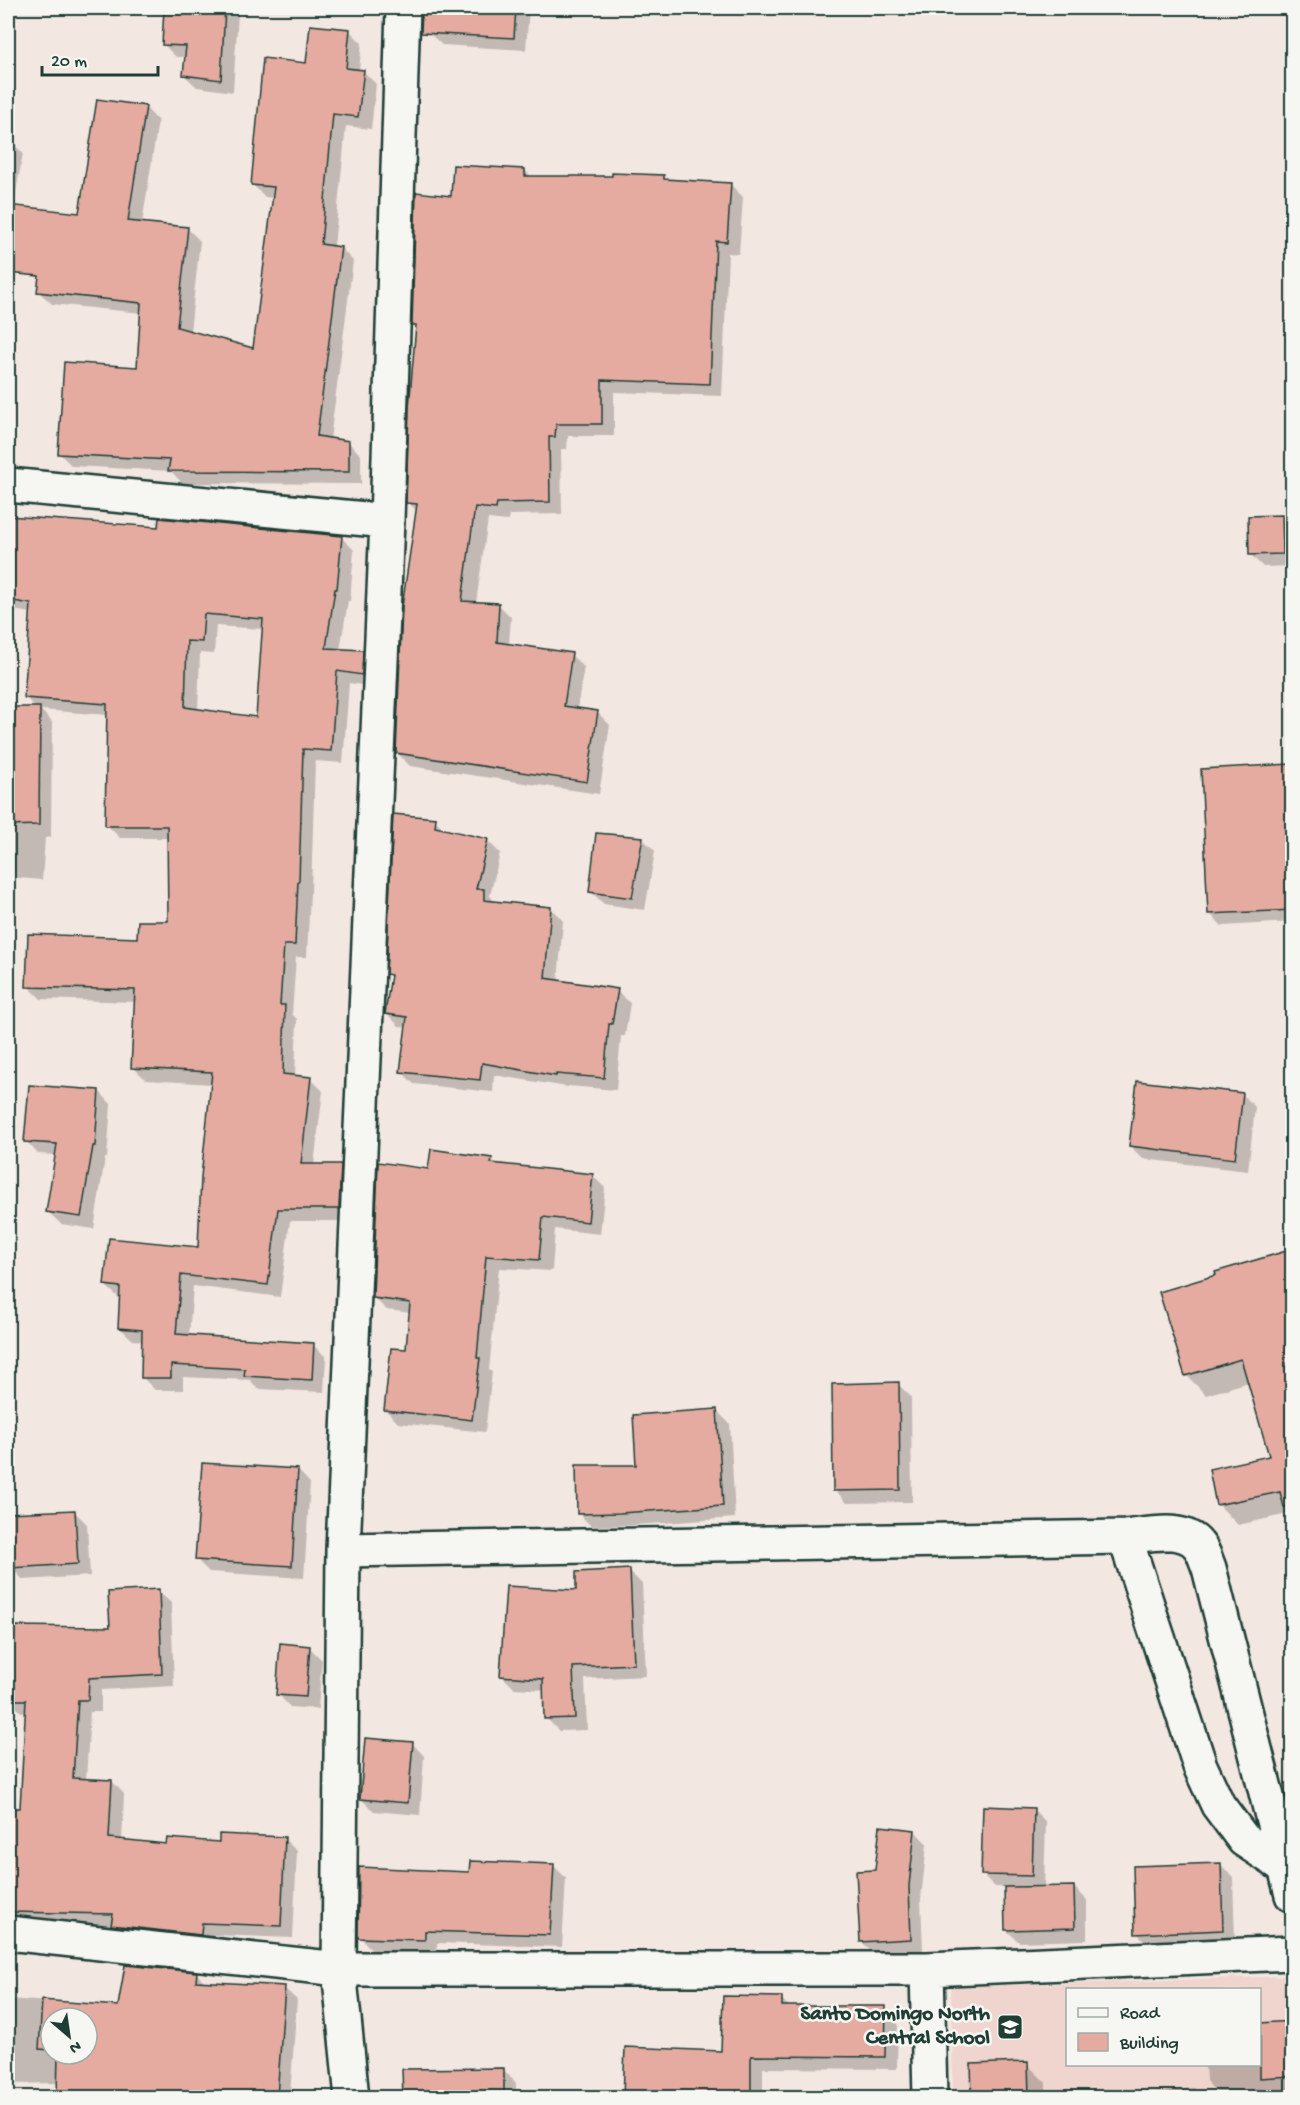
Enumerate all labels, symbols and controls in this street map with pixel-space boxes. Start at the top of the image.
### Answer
scale bar [42,39,158,77]
text: 20 m [51,52,87,73]
legend [1066,1988,1261,2066]
place label: Santo Domingo North Central School [800,2003,991,2052]
text: Road [1120,2004,1161,2025]
north arrow [39,2006,99,2066]
school or university icon: Santo Domingo North Central School [995,2012,1025,2042]
text: Building [1119,2034,1179,2055]
text: N [65,2035,84,2057]

